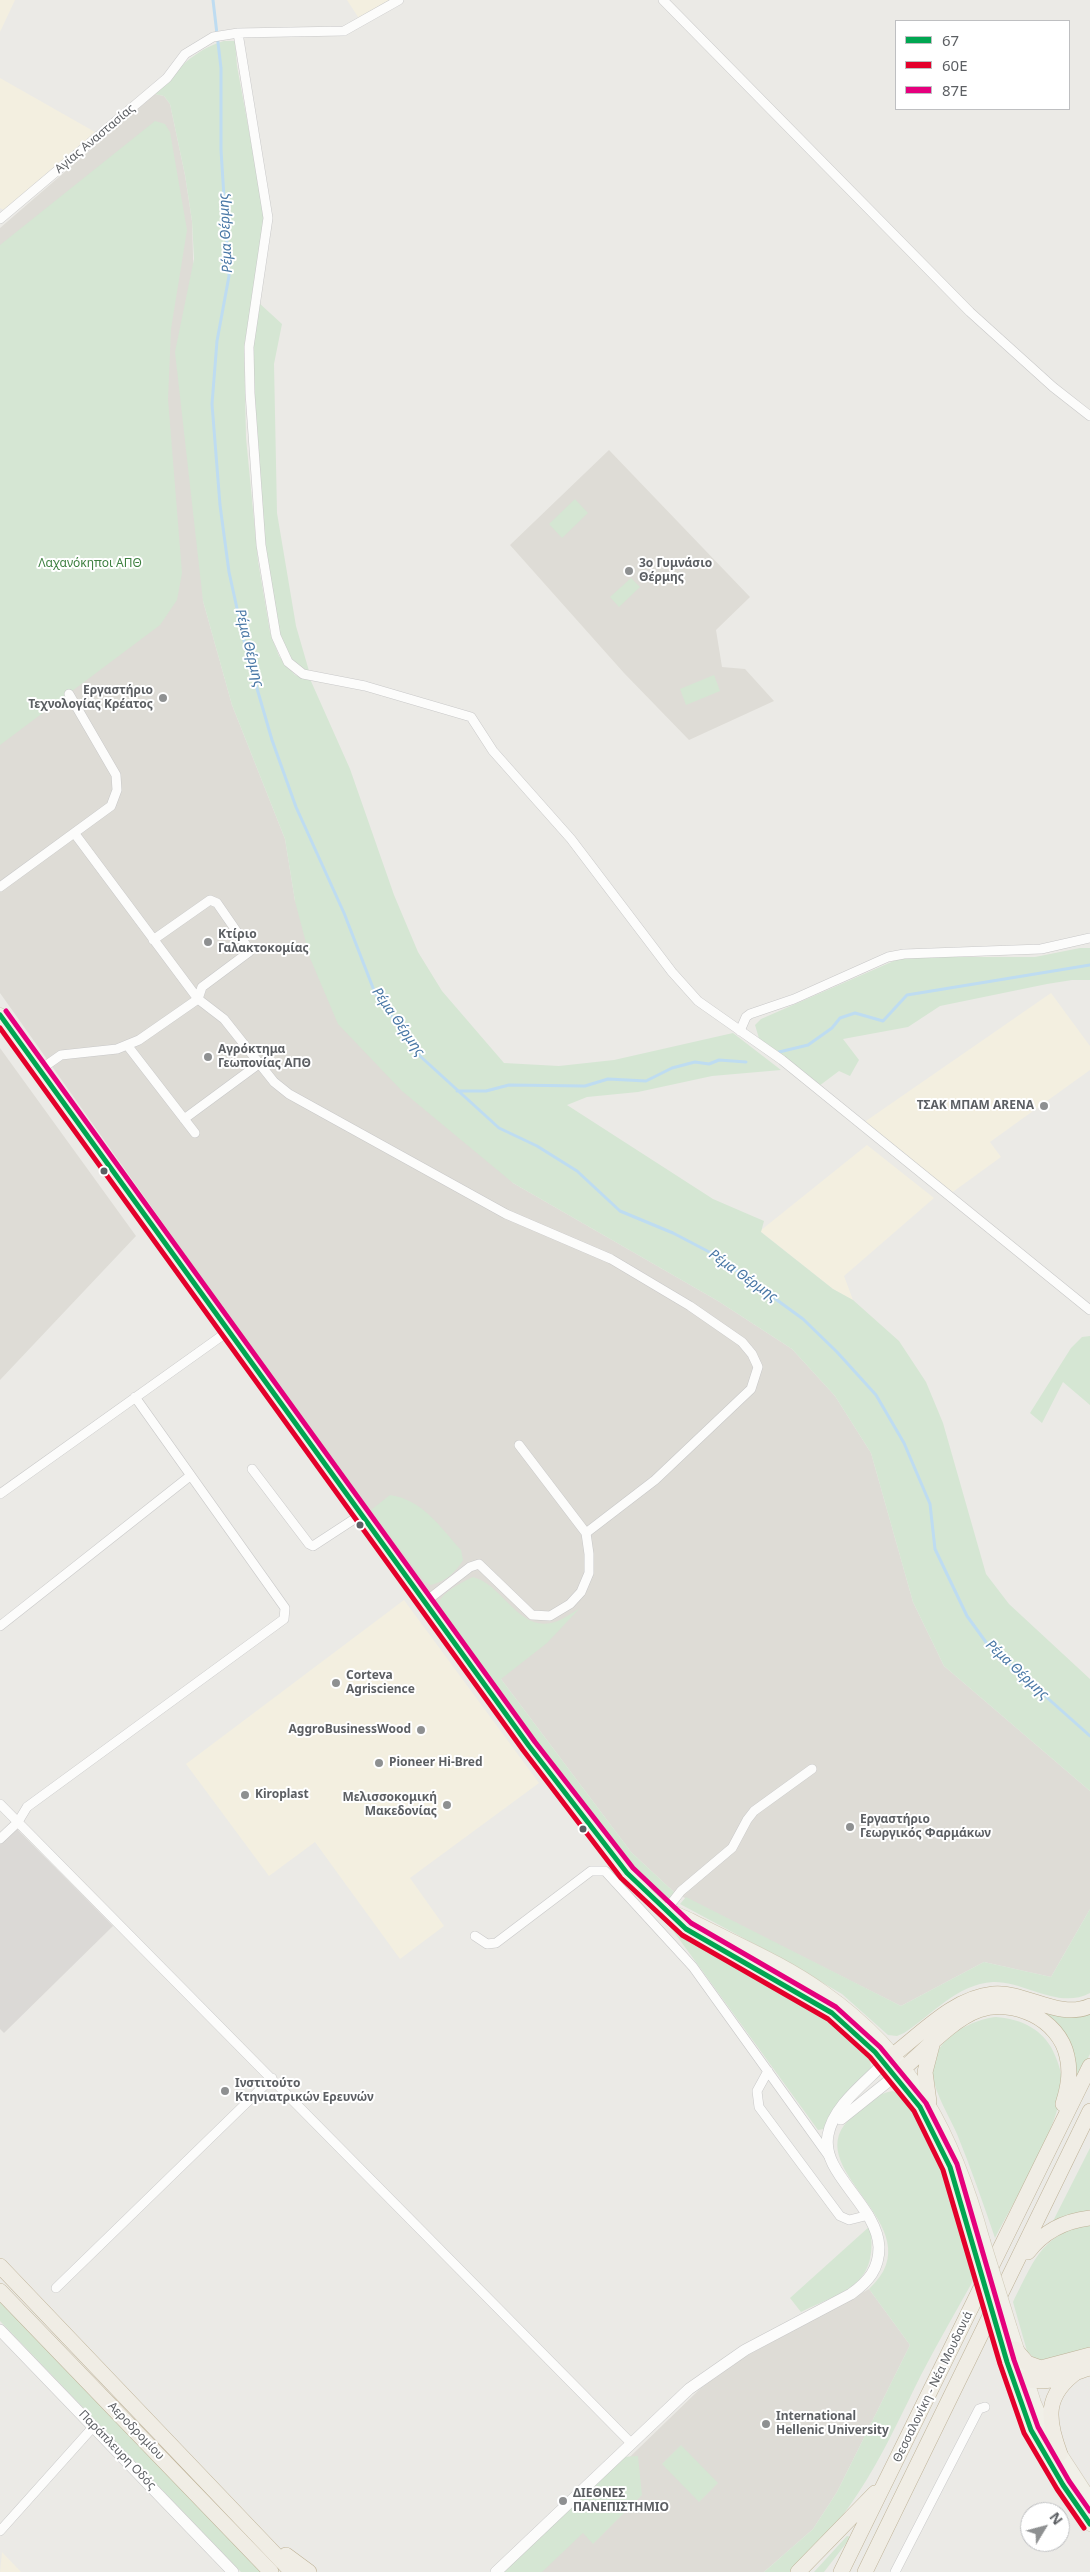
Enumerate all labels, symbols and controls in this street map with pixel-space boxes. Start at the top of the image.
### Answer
legend [895,20,1070,110]
text: 67 [942,30,959,50]
text: 60Ε [942,55,968,75]
text: 87Ε [942,80,968,100]
street label: Αγίας Αναστασίας [52,101,138,177]
water label: Ρέμα Θέρμης [216,193,236,273]
park label: Λαχανόκηποι ΑΠΘ [38,557,142,571]
place label: 3ο Γυμνάσιο Θέρμης [639,557,712,585]
marker: 3ο Γυμνάσιο Θέρμης [623,565,635,577]
water label: Ρέμα Θέρμης [231,607,267,689]
place label: Εργαστήριο Τεχνολογίας Κρέατος [28,684,153,712]
marker: Εργαστήριο Τεχνολογίας Κρέατος [157,692,169,704]
place label: Κτίριο Γαλακτοκομίας [218,928,309,956]
marker: Κτίριο Γαλακτοκομίας [202,936,214,948]
water label: Ρέμα Θέρμης [368,984,428,1060]
place label: Αγρόκτημα Γεωπονίας ΑΠΘ [218,1043,311,1071]
marker: Αγρόκτημα Γεωπονίας ΑΠΘ [202,1051,214,1063]
place label: ΤΣΑΚ ΜΠΑΜ ARENA [917,1099,1034,1113]
marker: ΤΣΑΚ ΜΠΑΜ ARENA [1038,1100,1050,1112]
unlabelled marker [99,1166,109,1176]
water label: Ρέμα Θέρμης [705,1246,781,1306]
unlabelled marker [355,1520,365,1530]
water label: Ρέμα Θέρμης [982,1637,1052,1703]
place label: Corteva Agriscience [346,1669,415,1697]
marker: Corteva Agriscience [330,1677,342,1689]
place label: AggroBusinessWood [289,1723,411,1737]
marker: AggroBusinessWood [415,1724,427,1736]
place label: Pioneer Hi-Bred [389,1756,483,1770]
marker: Pioneer Hi-Bred [373,1757,385,1769]
place label: Kiroplast [255,1788,309,1802]
marker: Kiroplast [239,1789,251,1801]
place label: Μελισσοκομική Μακεδονίας [342,1791,437,1819]
marker: Μελισσοκομική Μακεδονίας [441,1799,453,1811]
place label: Εργαστήριο Γεωργικός Φαρμάκων [860,1813,991,1841]
marker: Εργαστήριο Γεωργικός Φαρμάκων [844,1821,856,1833]
unlabelled marker [578,1824,588,1834]
place label: Ινστιτούτο Κτηνιατρικών Ερευνών [235,2077,374,2105]
marker: Ινστιτούτο Κτηνιατρικών Ερευνών [219,2085,231,2097]
street label: Θεσσαλονίκη - Νέα Μουδανιά [890,2309,976,2465]
street label: Αεροδρομίου [105,2399,167,2463]
street label: Παράπλευρη Οδός [75,2407,159,2493]
place label: International Hellenic University [776,2410,889,2438]
marker: International Hellenic University [760,2418,772,2430]
place label: ΔΙΕΘΝΕΣ ΠΑΝΕΠΙΣΤΗΜΙΟ [573,2487,669,2515]
marker: ΔΙΕΘΝΕΣ ΠΑΝΕΠΙΣΤΗΜΙΟ [557,2495,569,2507]
north arrow [1020,2502,1070,2552]
text: N [1046,2508,1068,2529]

